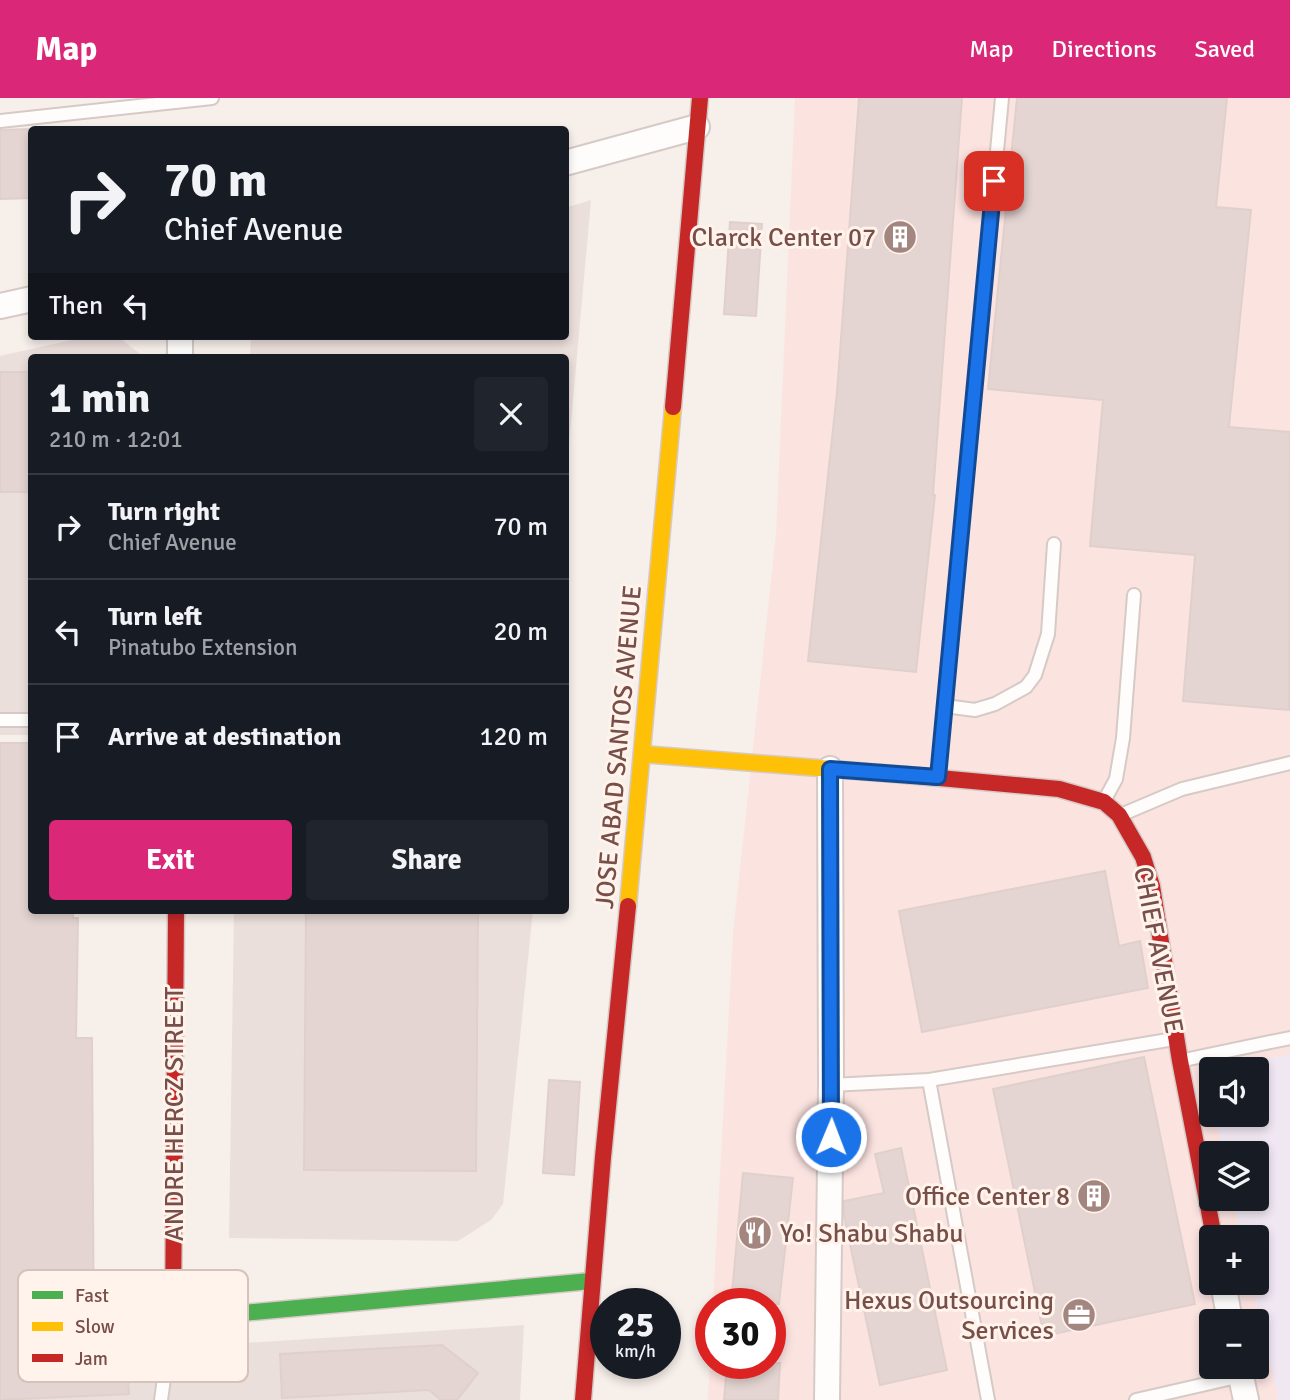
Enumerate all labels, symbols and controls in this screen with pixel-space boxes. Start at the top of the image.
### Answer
text: Map [35,29,97,70]
text: Map [969,34,1014,64]
text: Directions [1052,34,1157,64]
text: Saved [1195,34,1255,64]
text: 70 m [164,150,267,210]
pin [964,151,1024,211]
icon: right [49,154,140,245]
icon: arrive [975,162,1013,200]
text: Chief Avenue [164,210,343,249]
building icon: Clarck Center 07 [881,218,919,256]
place label: Clarck Center 07 [691,222,876,254]
icon: left [117,287,155,325]
text: Then [49,290,103,322]
text: 1 min [49,373,150,424]
button: close [474,377,548,451]
text: 210 m · 12:01 [49,425,183,454]
text: Turn right [108,496,220,528]
icon: right [49,508,87,546]
text: 70 m [493,511,548,543]
text: Chief Avenue [108,528,237,557]
street label: JOSE ABAD SANTOS AVENUE [589,584,649,910]
text: Turn left [108,601,202,633]
icon: left [49,613,87,651]
text: 20 m [493,616,548,648]
text: Pinatubo Extension [108,633,297,662]
icon: arrive [49,718,87,756]
text: Arrive at destination [108,721,341,753]
text: 120 m [479,721,548,753]
button: Exit [49,820,292,900]
button: Share [306,820,548,900]
street label: CHIEF AVENUE [1126,864,1190,1036]
street label: ANDRE HERCZ STREET [159,987,191,1241]
map controls [1199,1057,1269,1379]
button: sound [1199,1057,1269,1127]
position arrow [794,1100,868,1174]
button: layers [1199,1141,1269,1211]
building icon: Office Center 8 [1075,1177,1113,1215]
place label: Office Center 8 [905,1181,1070,1213]
restaurant icon: Yo! Shabu Shabu [736,1214,774,1252]
place label: Yo! Shabu Shabu [780,1218,963,1250]
button: + [1199,1225,1269,1295]
legend [18,1270,248,1382]
text: Fast [75,1284,109,1308]
place label: Hexus Outsourcing Services [844,1285,1054,1347]
speed limit sign: 30 [695,1288,786,1379]
office icon: Hexus Outsourcing Services [1060,1296,1098,1334]
text: 25 [617,1303,654,1346]
button: − [1199,1309,1269,1379]
text: Slow [75,1315,115,1339]
text: km/h [615,1340,656,1362]
text: Jam [75,1347,108,1371]

